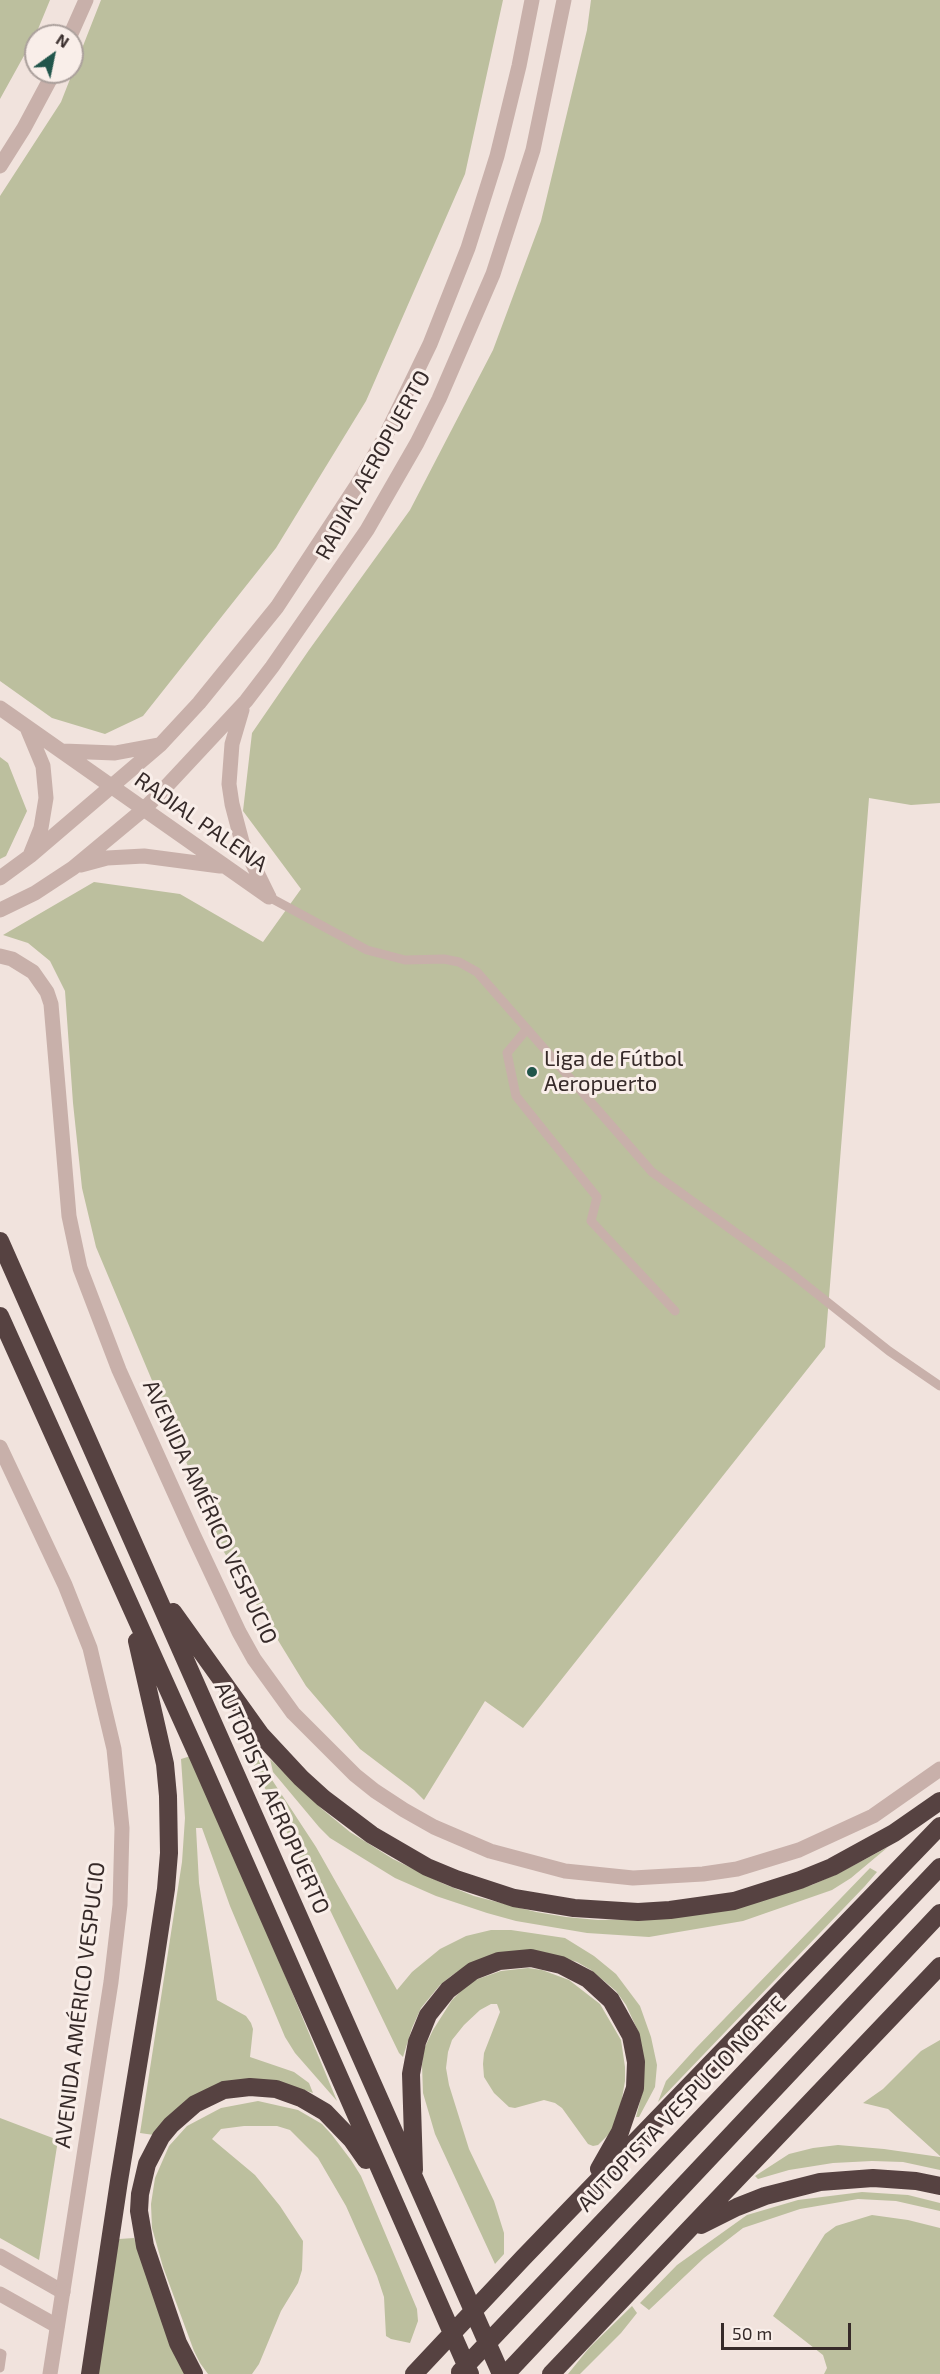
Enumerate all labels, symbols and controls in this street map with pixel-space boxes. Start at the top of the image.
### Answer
north arrow [24,24,84,84]
text: N [53,29,73,51]
street label: RADIAL AEROPUERTO [310,366,436,564]
street label: RADIAL PALENA [129,766,273,878]
place label: Liga de Fútbol Aeropuerto [544,1046,683,1098]
marker: Liga de Fútbol Aeropuerto [525,1065,539,1079]
street label: AVENIDA AMÉRICO VESPUCIO [137,1376,283,1648]
street label: AUTOPISTA AEROPUERTO [209,1678,335,1918]
street label: AVENIDA AMÉRICO VESPUCIO [49,1860,111,2150]
street label: AUTOPISTA VESPUCIO NORTE [572,1991,792,2217]
scale bar [724,2311,854,2349]
text: 50 m [732,2322,772,2344]

